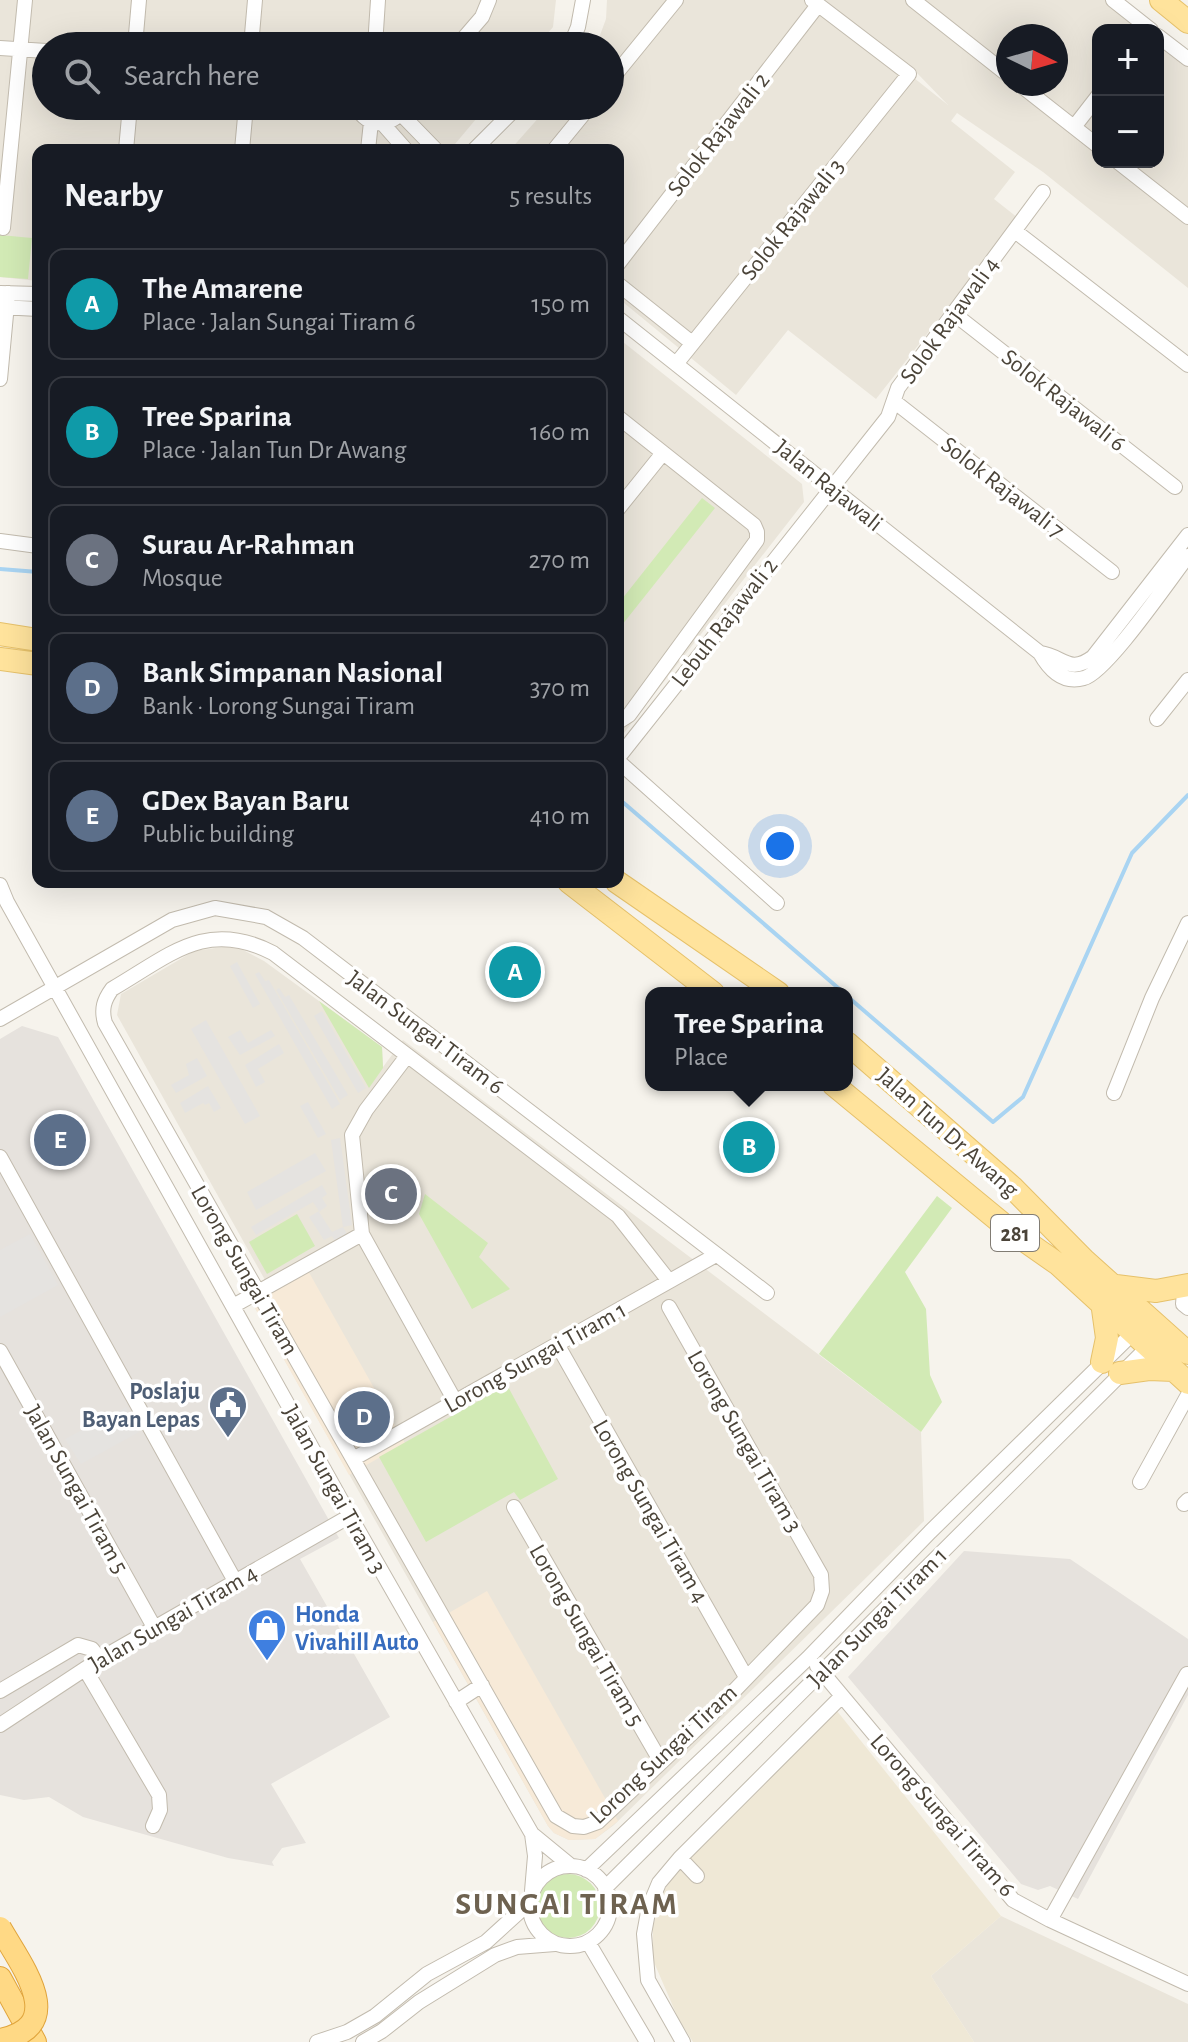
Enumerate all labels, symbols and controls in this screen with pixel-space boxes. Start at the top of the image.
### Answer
north arrow [996,24,1068,96]
map controls [1092,24,1164,168]
button: + [1092,24,1164,96]
search box [32,32,624,120]
icon: search [60,54,104,98]
text: Search here [124,61,260,91]
street label: Solok Rajawali 2 [663,68,774,201]
button: − [1092,96,1164,168]
street label: Solok Rajawali 3 [737,154,849,285]
text: Nearby [64,179,163,213]
text: 5 results [509,183,592,209]
street label: Solok Rajawali 4 [896,253,1004,388]
text: The Amarene [142,274,303,304]
text: A [84,291,100,317]
text: 150 m [531,291,590,317]
text: Place · Jalan Sungai Tiram 6 [142,309,416,335]
street label: Solok Rajawali 6 [997,345,1130,456]
text: Tree Sparina [142,402,292,432]
text: B [84,419,100,445]
text: 160 m [530,419,590,445]
street label: Solok Rajawali 7 [936,432,1068,543]
street label: Jalan Rajawali [770,435,887,536]
text: Place · Jalan Tun Dr Awang [142,437,406,463]
text: Surau Ar-Rahman [142,530,355,560]
text: C [85,547,99,573]
text: 270 m [529,547,590,573]
street label: Lebuh Rajawali 2 [667,554,782,692]
text: Mosque [142,565,223,591]
text: Bank Simpanan Nasional [142,658,443,688]
text: D [83,675,101,701]
text: 370 m [530,675,590,701]
text: Bank · Lorong Sungai Tiram [142,693,415,719]
text: GDex Bayan Baru [142,786,349,816]
text: E [85,803,99,829]
text: 410 m [530,803,590,829]
text: Public building [142,821,294,847]
your location [760,826,800,866]
pin: A [489,942,541,1002]
street label: Jalan Sungai Tiram 6 [343,966,508,1099]
popup [645,987,853,1091]
text: Tree Sparina [674,1009,824,1039]
text: Place [674,1044,728,1070]
street label: Jalan Tun Dr Awang [872,1063,1023,1202]
pin: E [34,1110,86,1170]
pin: B [723,1117,775,1177]
pin: C [365,1164,417,1224]
street label: Lorong Sungai Tiram [186,1182,302,1359]
road number: 281 [991,1215,1039,1251]
street label: Lorong Sungai Tiram 1 [441,1298,630,1418]
street label: Lorong Sungai Tiram 3 [682,1347,806,1536]
place label: Poslaju Bayan Lepas [82,1380,200,1432]
public building icon: Poslaju Bayan Lepas [207,1384,249,1439]
pin: D [338,1387,390,1447]
street label: Jalan Sungai Tiram 5 [20,1401,132,1578]
street label: Jalan Sungai Tiram 3 [278,1401,390,1578]
street label: Lorong Sungai Tiram 4 [588,1416,712,1607]
street label: Lorong Sungai Tiram 5 [524,1540,648,1731]
street label: Jalan Sungai Tiram 1 [803,1543,952,1692]
street label: Jalan Sungai Tiram 4 [85,1561,262,1677]
place label: Honda Vivahill Auto [295,1603,419,1655]
shop icon: Honda Vivahill Auto [246,1607,288,1662]
street label: Lorong Sungai Tiram [585,1681,742,1829]
street label: Lorong Sungai Tiram 6 [865,1730,1019,1902]
district label: SUNGAI TIRAM [455,1888,679,1920]

